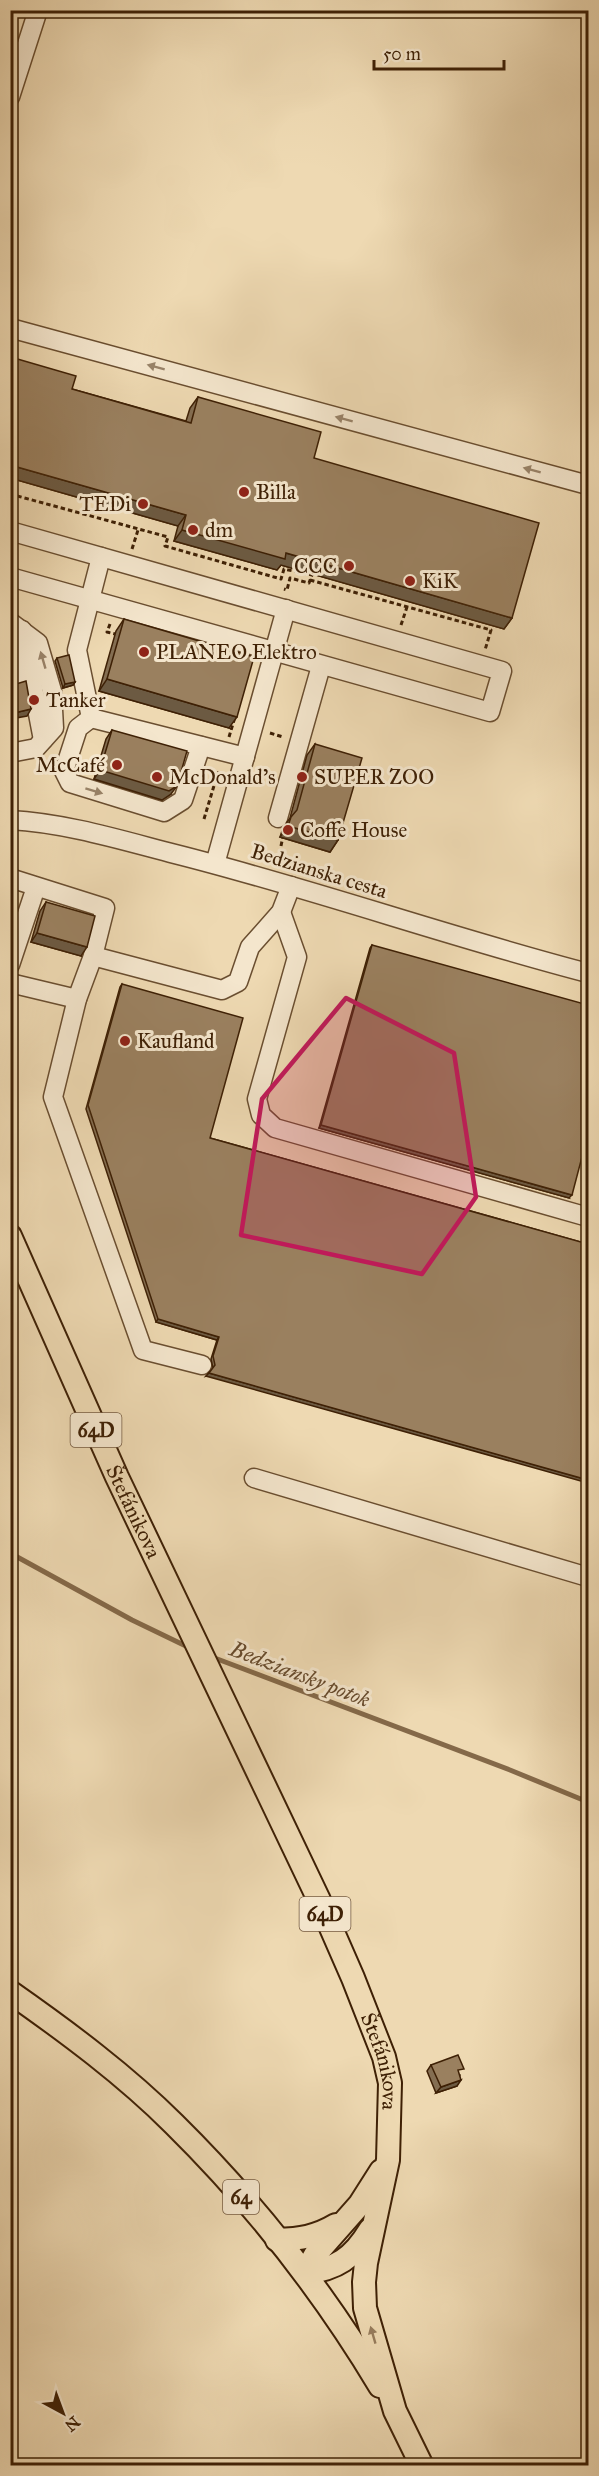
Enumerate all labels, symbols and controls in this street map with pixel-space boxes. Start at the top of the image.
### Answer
scale bar [374,33,504,71]
text: 50 m [383,43,421,65]
one-way arrow [147,362,165,372]
one-way arrow [335,413,353,423]
one-way arrow [523,465,541,474]
place label: Billa [256,479,296,505]
marker: Billa [237,485,251,499]
place label: TEDi [79,491,131,517]
marker: TEDi [136,497,150,511]
place label: dm [205,517,234,543]
marker: dm [186,523,200,537]
place label: CCC [294,553,337,579]
marker: CCC [342,559,356,573]
place label: KiK [422,568,459,594]
marker: KiK [403,574,417,588]
place label: PLANEO Elektro [156,639,317,665]
marker: PLANEO Elektro [137,645,151,659]
one-way arrow [38,651,47,669]
place label: Tanker [46,687,106,713]
marker: Tanker [27,693,41,707]
place label: McCafé [36,752,105,778]
marker: McCafé [110,758,124,772]
place label: McDonald's [169,764,276,790]
place label: SUPER ZOO [314,764,434,790]
marker: McDonald's [150,770,164,784]
marker: SUPER ZOO [295,770,309,784]
one-way arrow [85,787,103,796]
place label: Coffe House [300,817,407,843]
marker: Coffe House [281,823,295,837]
street label: Bedzianska cesta [248,838,390,904]
place label: Kaufland [137,1028,215,1054]
marker: Kaufland [118,1034,132,1048]
road number: 64D [70,1413,122,1447]
street label: Štefánikova [100,1461,167,1563]
water label: Bedziansky potok [225,1635,374,1713]
road number: 64D [300,1897,350,1931]
street label: Štefánikova [355,2009,403,2111]
road number: 64 [223,2180,259,2214]
one-way arrow [368,2326,377,2344]
north arrow [33,2383,93,2443]
text: N [61,2412,84,2436]

